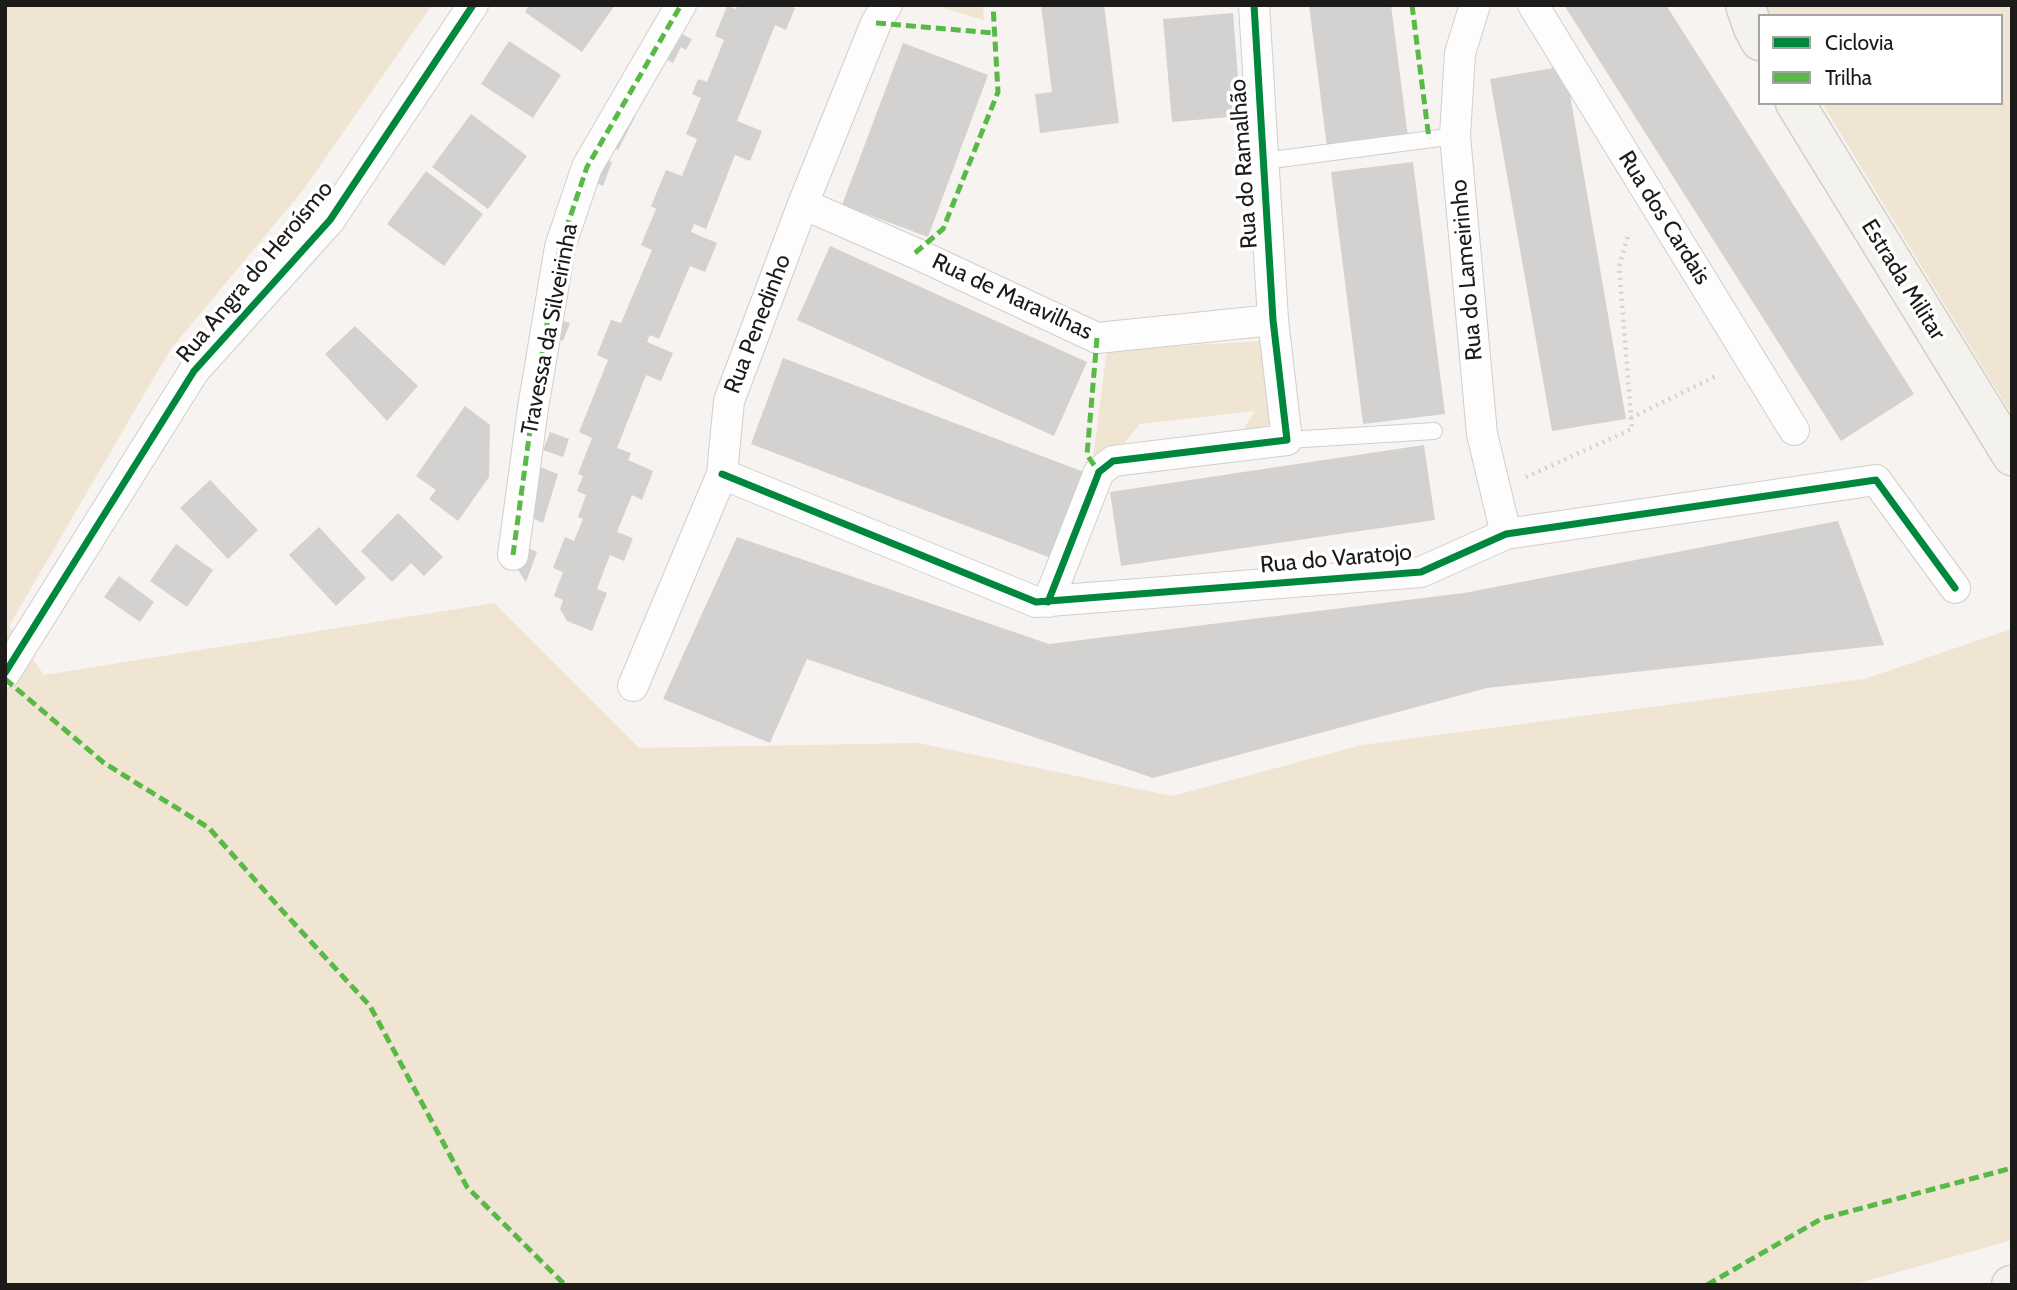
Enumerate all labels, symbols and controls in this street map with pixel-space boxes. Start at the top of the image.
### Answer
legend [1758,14,2003,105]
text: Ciclovia [1825,30,1894,55]
text: Trilha [1825,65,1872,90]
street label: Rua do Ramalhão [1224,78,1264,250]
street label: Rua dos Cardais [1612,146,1716,290]
street label: Rua Angra do Heroísmo [171,176,339,368]
street label: Rua do Lameirinho [1445,178,1489,362]
street label: Estrada Militar [1855,215,1951,345]
street label: Travessa da Silveirinha [516,221,584,437]
street label: Rua de Maravilhas [928,248,1096,346]
street label: Rua Penedinho [719,251,797,397]
street label: Rua do Varatojo [1259,539,1413,579]

